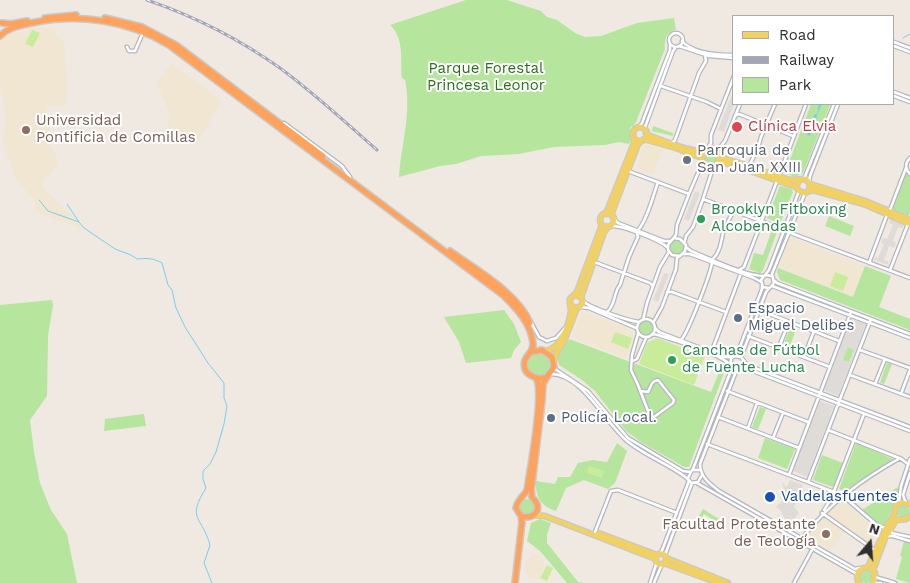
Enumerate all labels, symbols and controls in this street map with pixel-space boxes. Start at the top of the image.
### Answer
legend [732,15,895,105]
text: Road [779,26,816,44]
text: Railway [779,51,834,69]
park label: Parque Forestal Princesa Leonor [427,60,545,95]
text: Park [779,76,811,94]
place label: Universidad Pontificia de Comillas [36,112,196,147]
place label: Clínica Elvia [748,118,836,136]
marker: Clínica Elvia [730,120,744,134]
marker: Universidad Pontificia de Comillas [20,124,32,136]
place label: Parroquia de San Juan XXIII [697,142,801,177]
marker: Parroquia de San Juan XXIII [681,154,693,166]
place label: Brooklyn Fitboxing Alcobendas [711,201,846,236]
marker: Brooklyn Fitboxing Alcobendas [695,213,707,225]
place label: Espacio Miguel Delibes [748,300,854,335]
marker: Espacio Miguel Delibes [732,312,744,324]
place label: Canchas de Fútbol de Fuente Lucha [682,342,819,377]
marker: Canchas de Fútbol de Fuente Lucha [666,354,678,366]
place label: Policía Local. [561,409,657,427]
marker: Policía Local. [545,412,557,424]
place label: Valdelasfuentes [781,488,898,506]
marker: Valdelasfuentes [763,490,777,504]
place label: Facultad Protestante de Teología [662,516,816,551]
north arrow [845,518,895,568]
text: N [867,520,882,538]
marker: Facultad Protestante de Teología [820,528,832,540]

